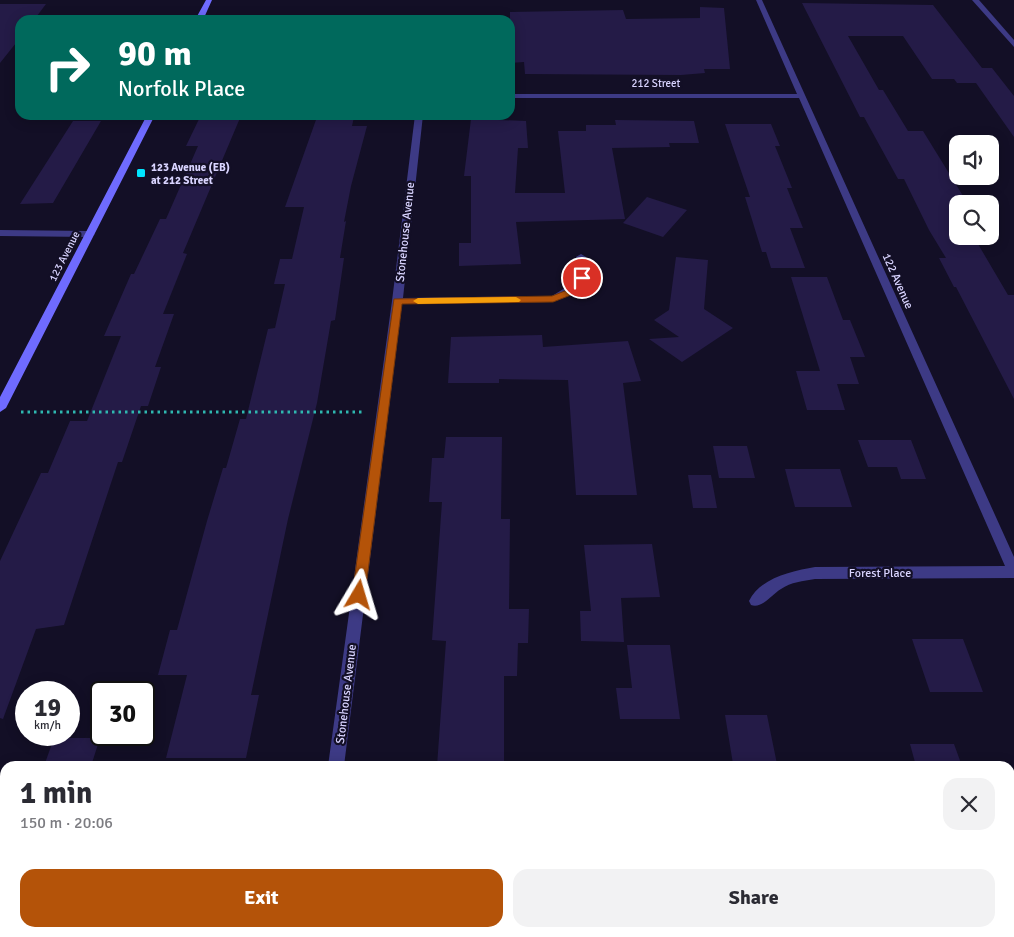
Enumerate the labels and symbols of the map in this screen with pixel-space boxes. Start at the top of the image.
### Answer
street label: 212 Street [632,77,681,90]
place label: 123 Avenue (EB) at 212 Street [151,161,230,187]
marker: 123 Avenue (EB) at 212 Street [135,167,147,179]
street label: Stonehouse Avenue [393,181,418,283]
street label: 123 Avenue [46,229,83,284]
street label: 122 Avenue [879,251,917,311]
pin [561,257,603,299]
street label: Forest Place [849,566,911,581]
position arrow [332,568,384,620]
street label: Stonehouse Avenue [333,643,360,745]
speed limit sign: 30 [90,681,155,746]

